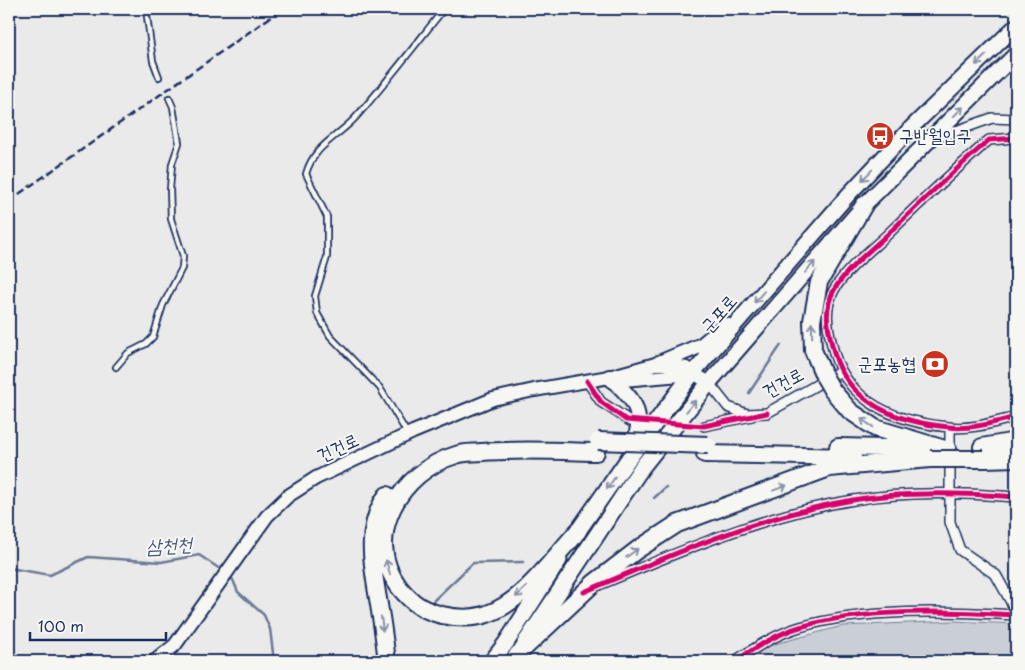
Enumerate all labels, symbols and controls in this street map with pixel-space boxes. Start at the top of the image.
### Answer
one-way arrow [975,54,988,66]
one-way arrow [952,106,965,118]
bus stop icon: 구반월입구 [865,121,895,151]
place label: 구반월입구 [899,121,971,148]
one-way arrow [861,169,873,181]
one-way arrow [804,261,816,274]
street label: 군포로 [693,288,742,338]
one-way arrow [754,290,765,303]
one-way arrow [808,322,817,338]
place label: 군포농협 [858,349,916,376]
bank icon: 군포농협 [920,349,950,379]
street label: 건건로 [757,360,808,404]
one-way arrow [685,400,696,413]
one-way arrow [860,418,874,428]
street label: 건건로 [312,425,363,468]
one-way arrow [606,476,616,490]
one-way arrow [772,483,787,492]
water label: 삼천천 [145,529,194,559]
one-way arrow [625,548,639,558]
one-way arrow [383,559,392,575]
one-way arrow [515,586,527,598]
scale bar [30,610,166,642]
text: 100 m [38,614,84,637]
one-way arrow [377,616,387,632]

